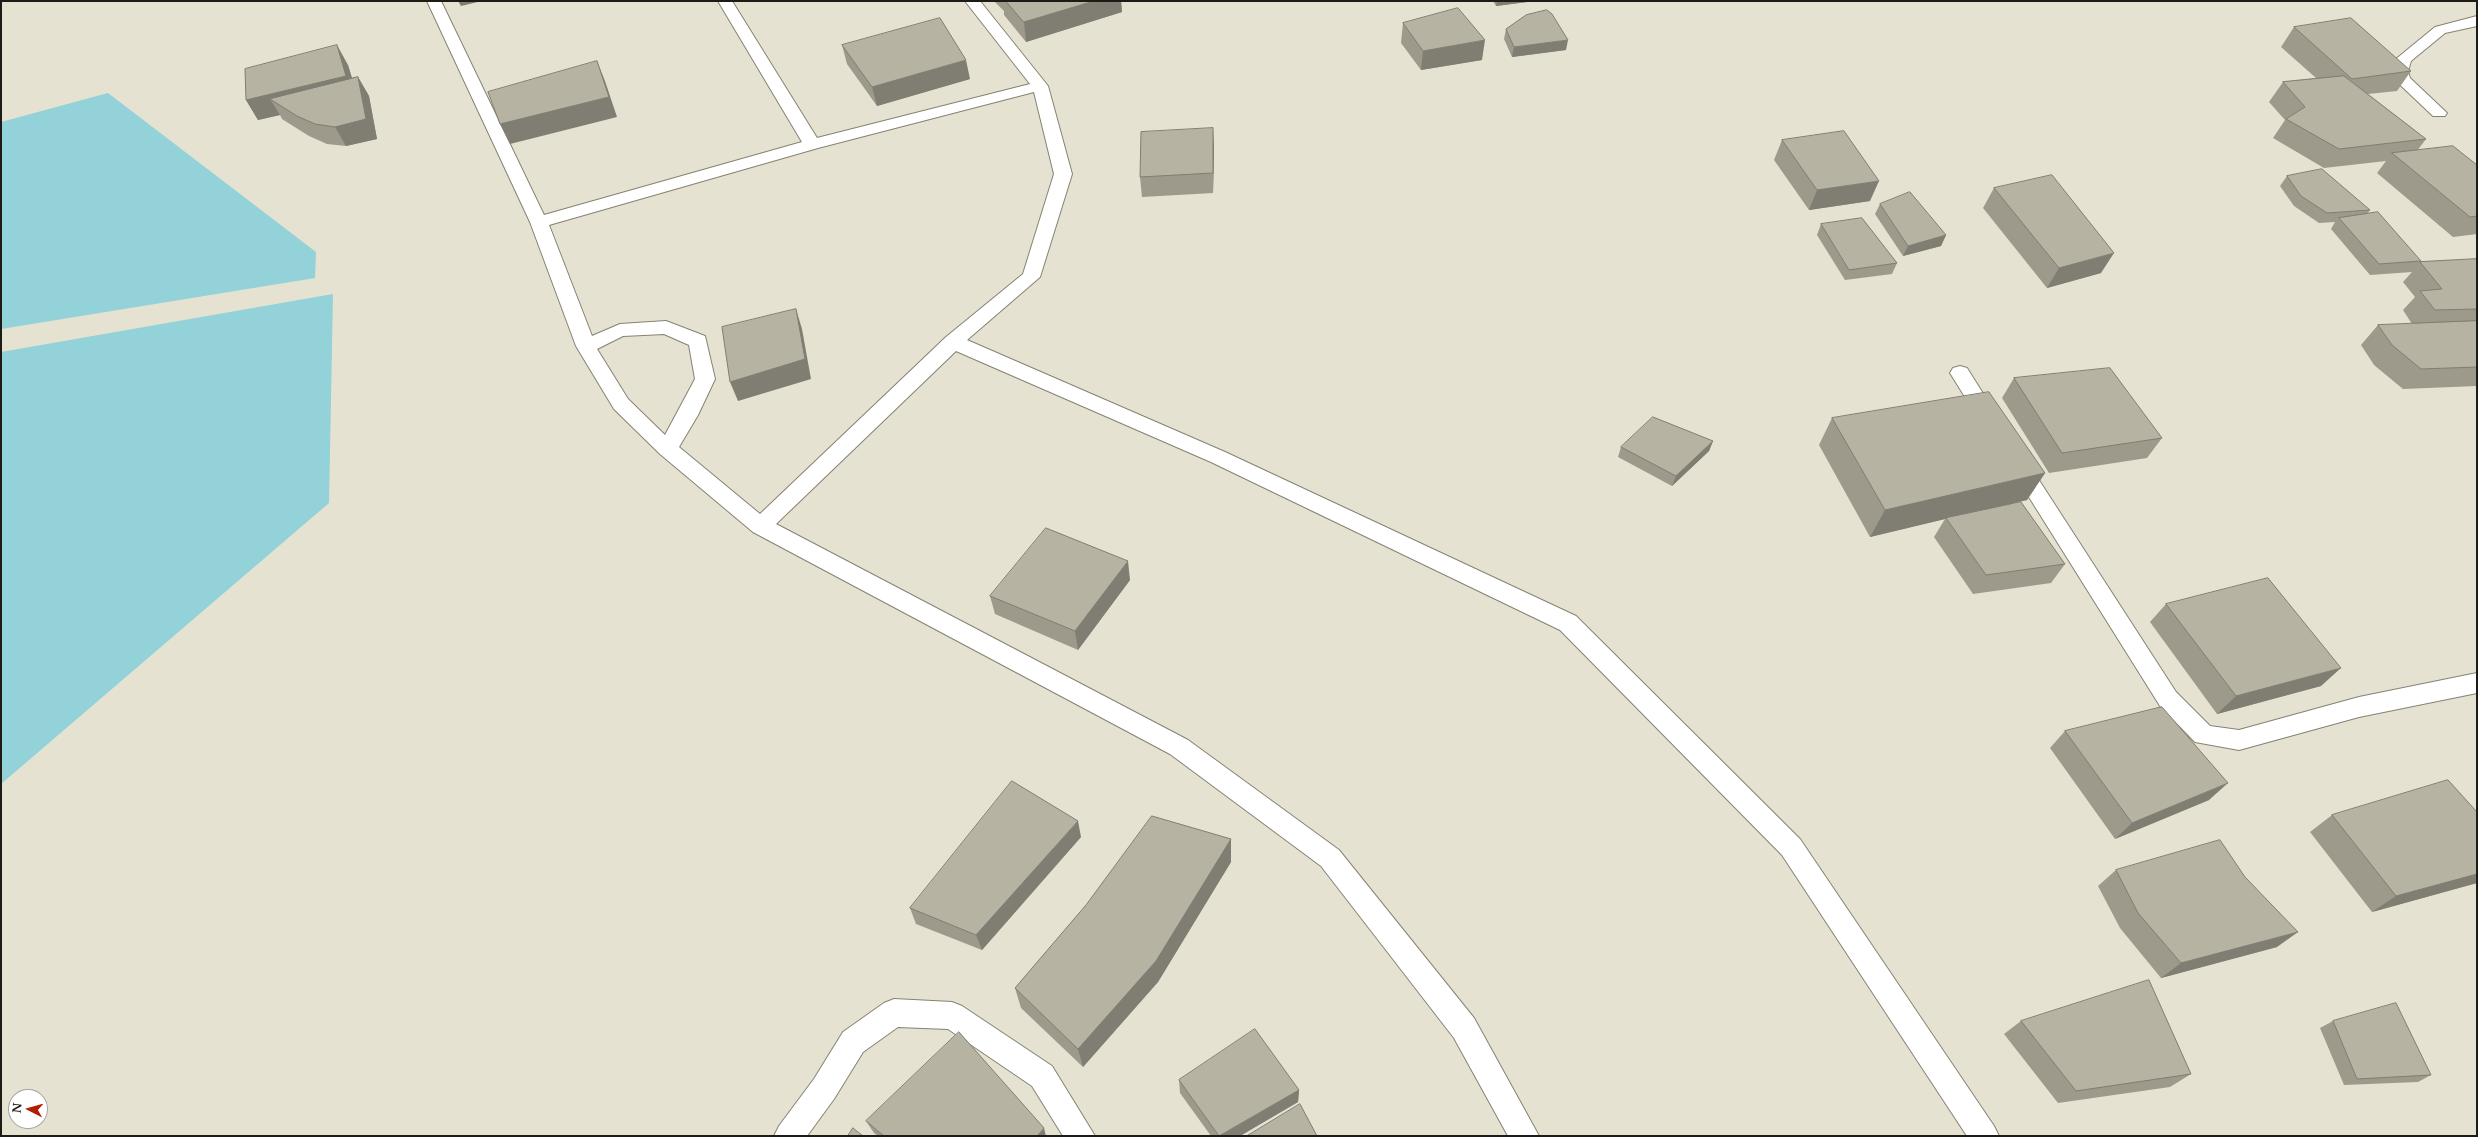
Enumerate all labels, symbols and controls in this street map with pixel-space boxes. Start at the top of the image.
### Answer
north arrow [8,1089,48,1129]
text: N [10,1102,25,1114]

